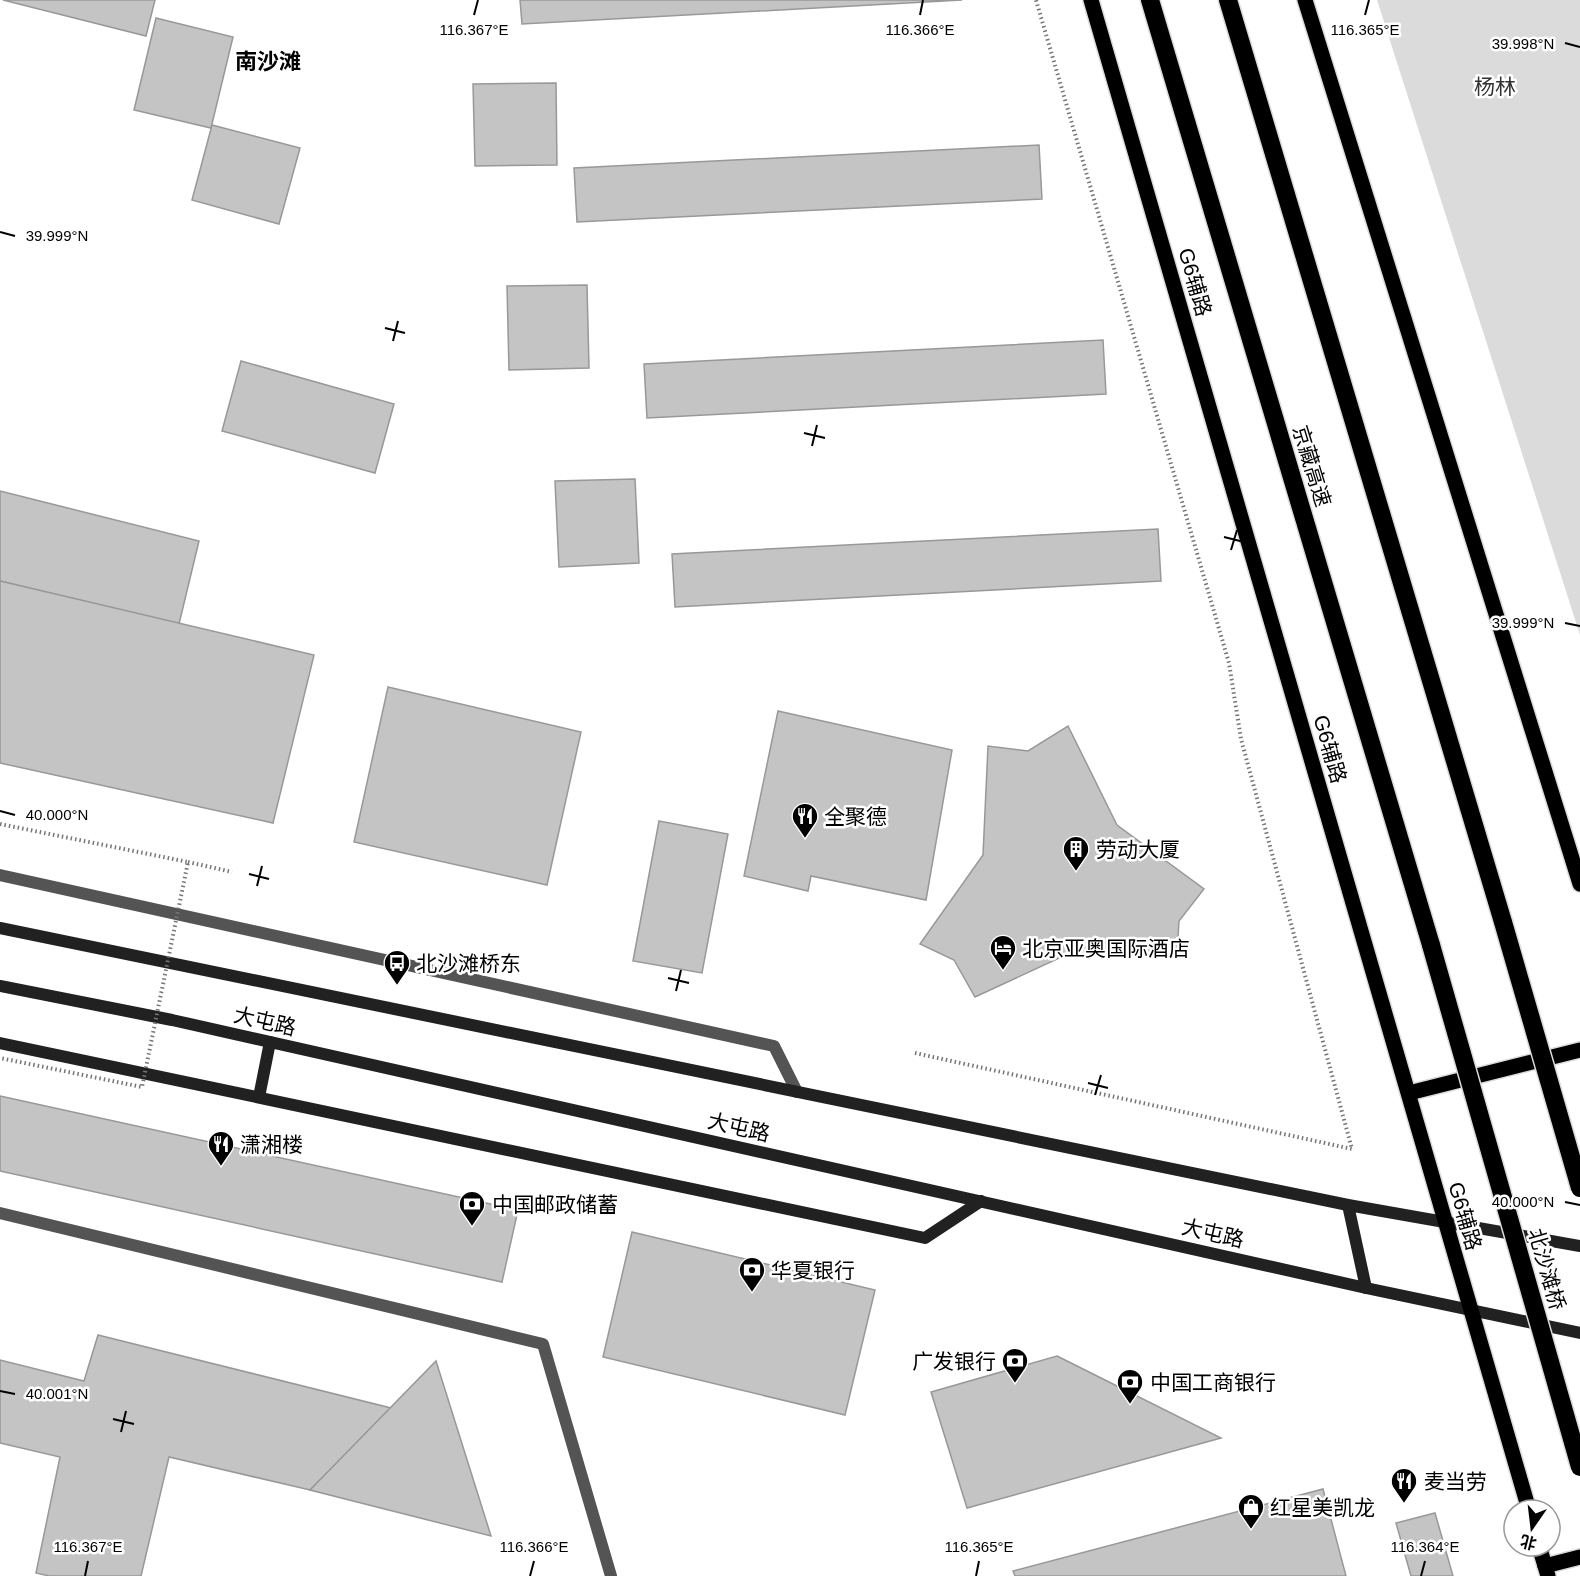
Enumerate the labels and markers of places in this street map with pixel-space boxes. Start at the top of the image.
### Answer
restaurant icon: 全聚德 [790,801,820,839]
place label: 全聚德 [824,805,887,828]
building icon: 劳动大厦 [1061,834,1091,872]
place label: 劳动大厦 [1096,838,1180,861]
hotel icon: 北京亚奥国际酒店 [988,933,1018,971]
place label: 北京亚奥国际酒店 [1022,937,1190,960]
bus stop icon: 北沙滩桥东 [382,948,412,986]
place label: 北沙滩桥东 [416,952,521,975]
restaurant icon: 潇湘楼 [206,1129,236,1167]
place label: 潇湘楼 [240,1133,303,1156]
bank icon: 中国邮政储蓄 [457,1189,487,1227]
place label: 中国邮政储蓄 [492,1193,618,1216]
bank icon: 华夏银行 [737,1255,767,1293]
place label: 华夏银行 [771,1259,855,1282]
bank icon: 广发银行 [1000,1346,1030,1384]
place label: 广发银行 [912,1350,996,1373]
bank icon: 中国工商银行 [1115,1367,1145,1405]
place label: 中国工商银行 [1150,1371,1276,1394]
restaurant icon: 麦当劳 [1389,1466,1419,1504]
place label: 麦当劳 [1424,1470,1487,1493]
shop icon: 红星美凯龙 [1236,1492,1266,1530]
place label: 红星美凯龙 [1270,1496,1375,1519]

